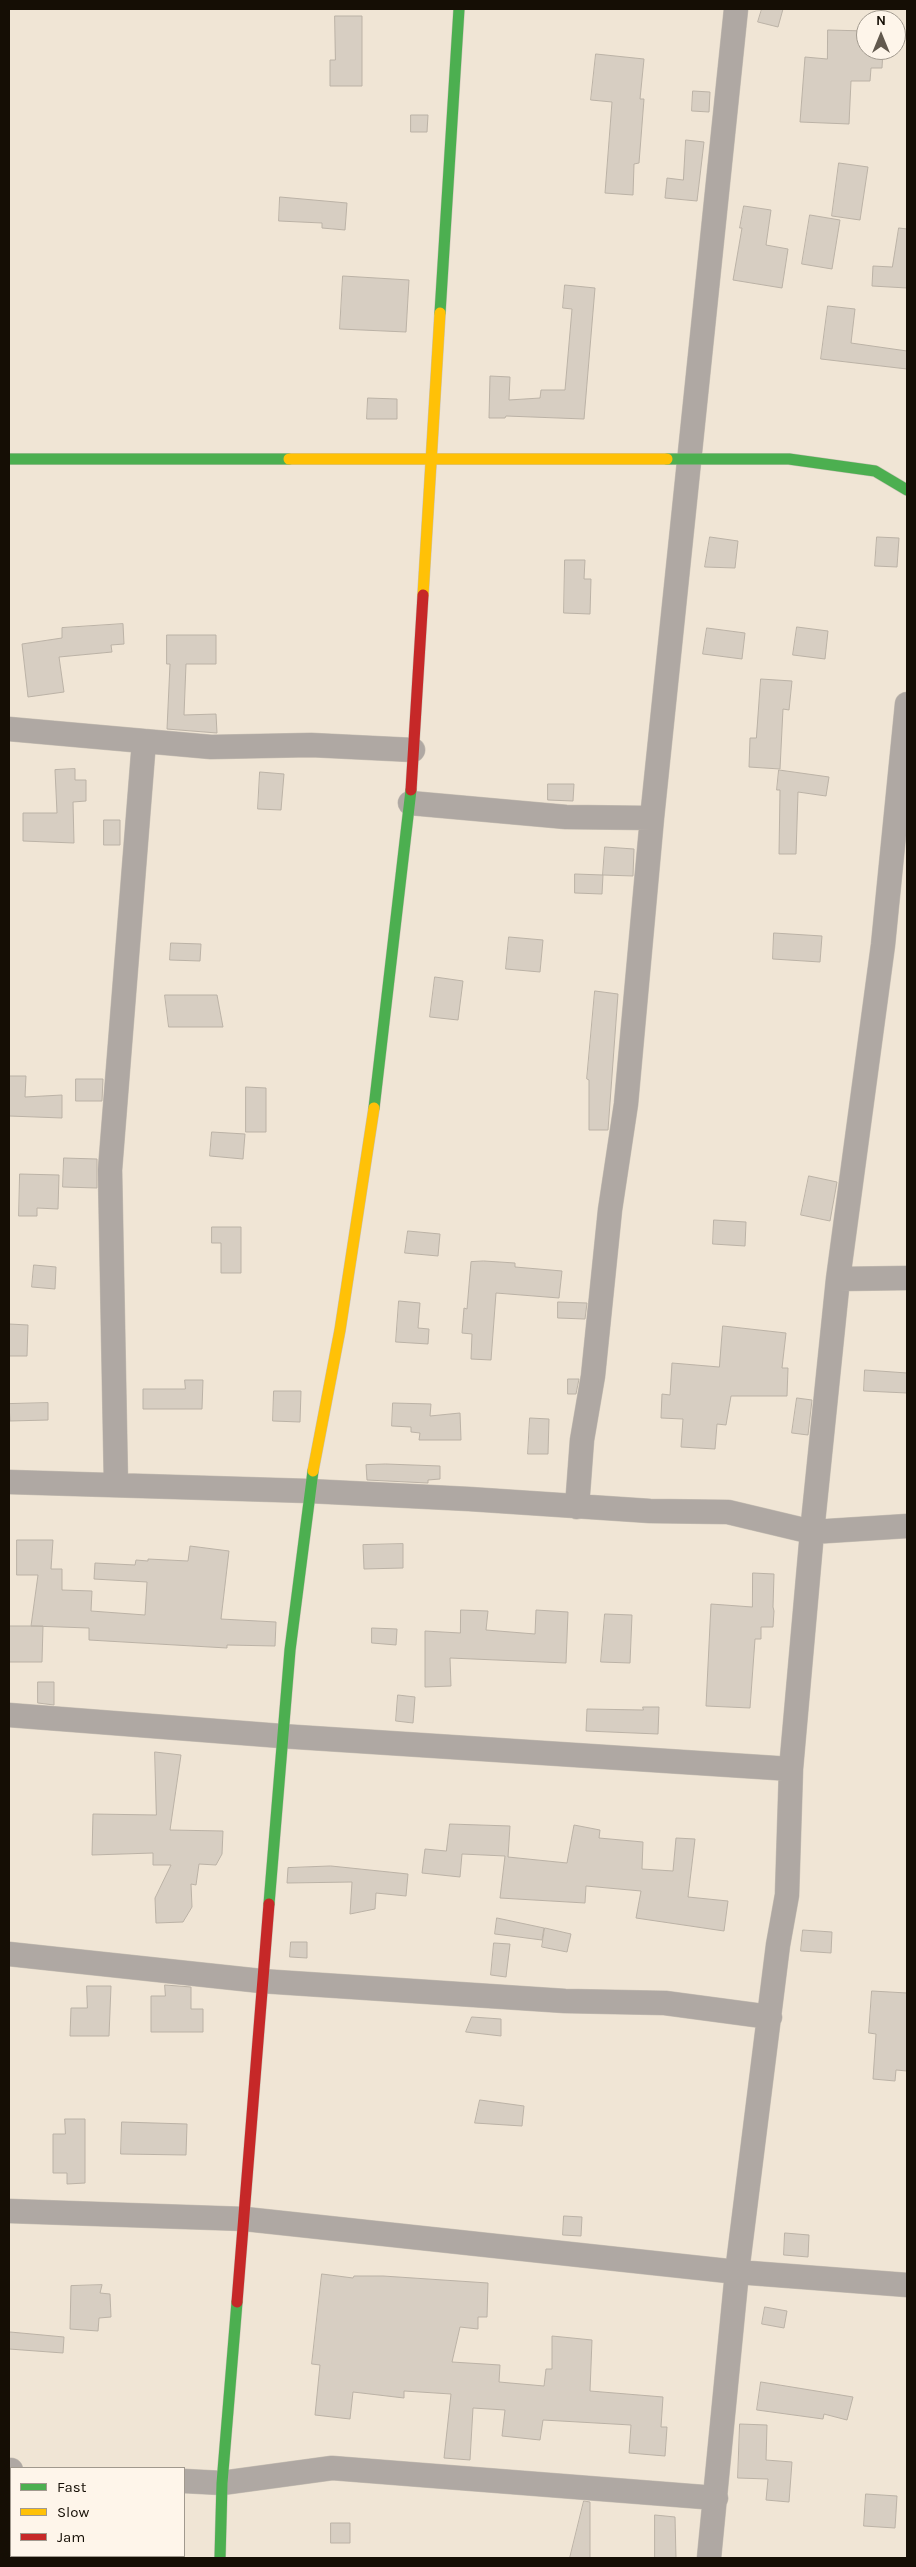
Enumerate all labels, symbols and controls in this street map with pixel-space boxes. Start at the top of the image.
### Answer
north arrow [856,10,906,60]
text: N [876,12,886,29]
legend [10,2467,185,2557]
text: Fast [57,2478,86,2496]
text: Slow [57,2503,89,2521]
text: Jam [57,2528,85,2546]

